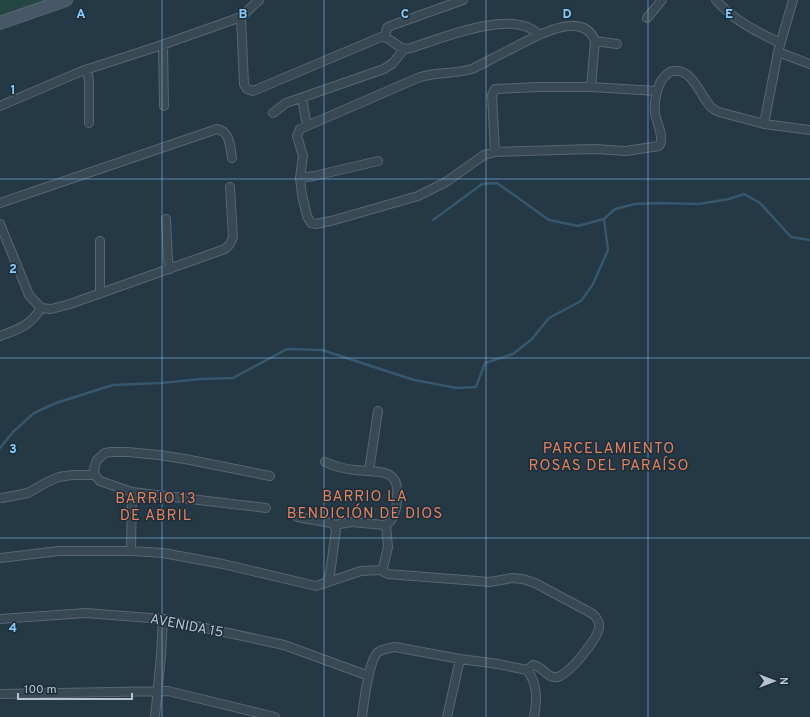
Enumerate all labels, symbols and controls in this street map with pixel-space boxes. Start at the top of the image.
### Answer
text: A [76,7,86,23]
text: B [239,7,248,23]
text: C [401,7,409,23]
text: D [562,7,572,23]
text: E [725,7,733,23]
text: 1 [10,83,16,99]
text: 2 [9,262,17,278]
district label: PARCELAMIENTO ROSAS DEL PARAÍSO [529,440,689,476]
text: 3 [9,442,17,458]
district label: BARRIO LA BENDICIÓN DE DIOS [287,488,443,524]
district label: BARRIO 13 DE ABRIL [115,490,197,526]
street label: AVENIDA 15 [149,611,225,642]
text: 4 [9,621,17,637]
north arrow [754,661,794,701]
scale bar [18,675,132,701]
text: N [776,677,790,685]
text: 100 m [24,682,57,698]

